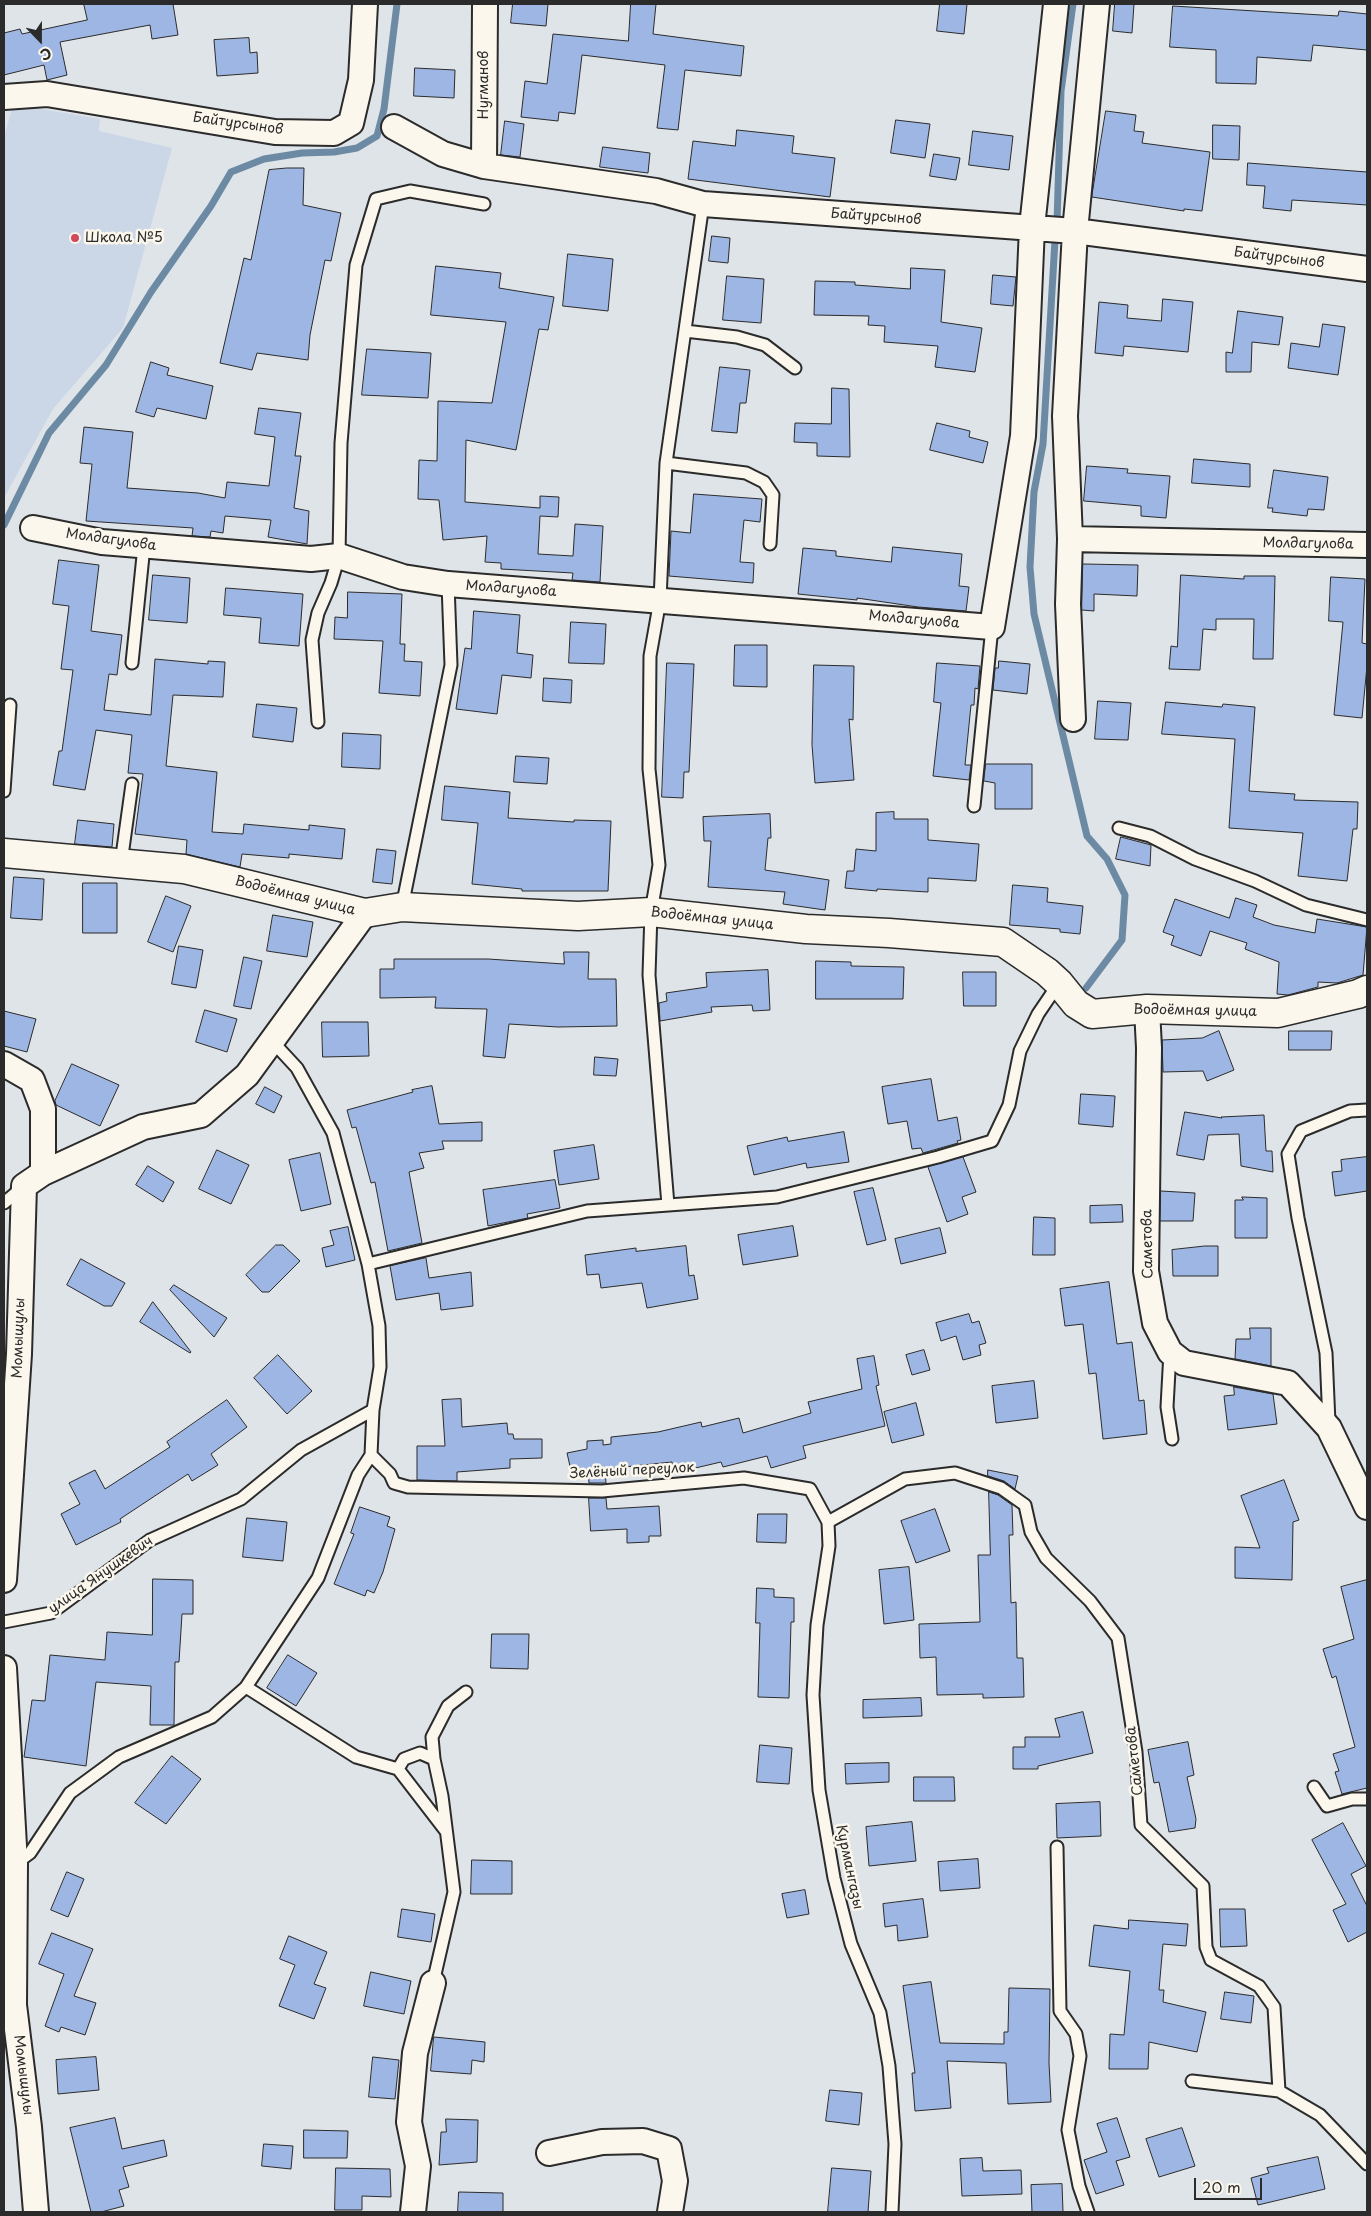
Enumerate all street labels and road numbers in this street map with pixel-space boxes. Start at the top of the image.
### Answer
street label: Нугманов [476,51,492,119]
street label: Байтурсынов [192,109,284,139]
street label: Байтурсынов [830,205,922,229]
street label: Байтурсынов [1233,244,1325,272]
street label: Молдагулова [65,525,157,555]
street label: Молдагулова [1262,535,1354,553]
street label: Молдагулова [465,577,557,601]
street label: Молдагулова [868,608,960,632]
street label: Водоёмная улица [233,873,357,919]
street label: Водоёмная улица [650,904,774,934]
street label: Водоёмная улица [1133,1002,1257,1020]
street label: Саметова [1139,1209,1157,1279]
street label: Момышулы [9,1297,29,1379]
street label: Зелёный переулок [569,1459,695,1483]
street label: улица Янушкевич [46,1533,156,1617]
street label: Саметова [1123,1726,1147,1796]
street label: Курмангазы [832,1823,866,1911]
street label: Момышулы [10,2034,36,2116]

